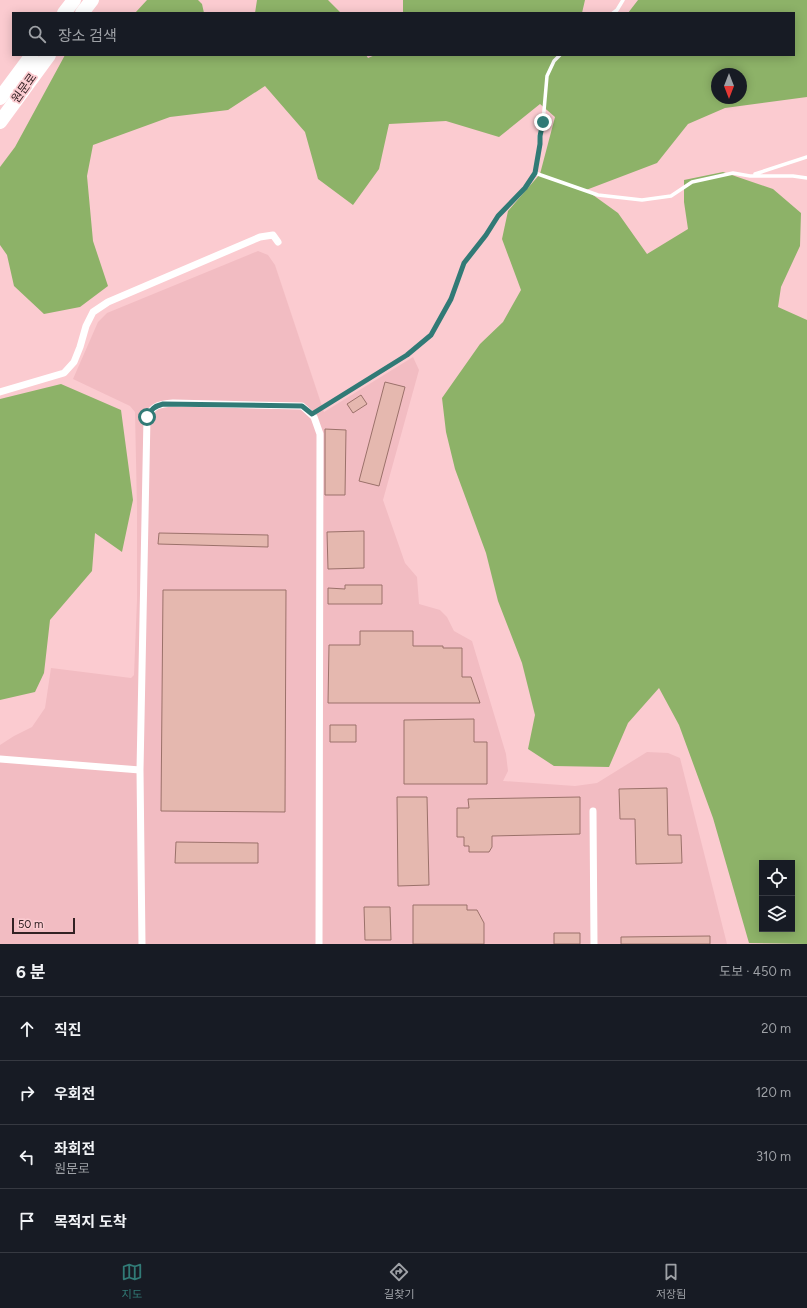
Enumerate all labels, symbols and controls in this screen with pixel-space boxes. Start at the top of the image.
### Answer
search box [12,12,795,56]
icon: search [26,23,48,45]
text: 장소 검색 [58,27,117,45]
north arrow [711,68,747,104]
street label: 원문로 [9,70,39,106]
route end [534,113,552,131]
route start [138,408,156,426]
map controls [759,860,795,932]
button: locate [759,860,795,896]
button: layers [759,896,795,932]
scale bar [12,916,75,935]
text: 50 m [18,918,43,931]
text: 6 분 [16,962,46,982]
text: 도보 · 450 m [719,964,791,979]
icon: ahead [16,1018,38,1040]
text: 직진 [54,1021,82,1039]
text: 20 m [761,1021,791,1036]
icon: right [16,1082,38,1104]
text: 우회전 [54,1085,95,1103]
text: 120 m [756,1085,791,1100]
text: 좌회전 [54,1140,95,1158]
icon: left [16,1146,38,1168]
text: 310 m [756,1149,791,1164]
text: 원문로 [54,1161,90,1176]
icon: arrive [16,1210,38,1232]
text: 목적지 도착 [54,1213,127,1231]
tab: 지도 [121,1261,143,1301]
tab: 길찾기 [384,1261,414,1301]
tab: 저장됨 [656,1261,686,1301]

